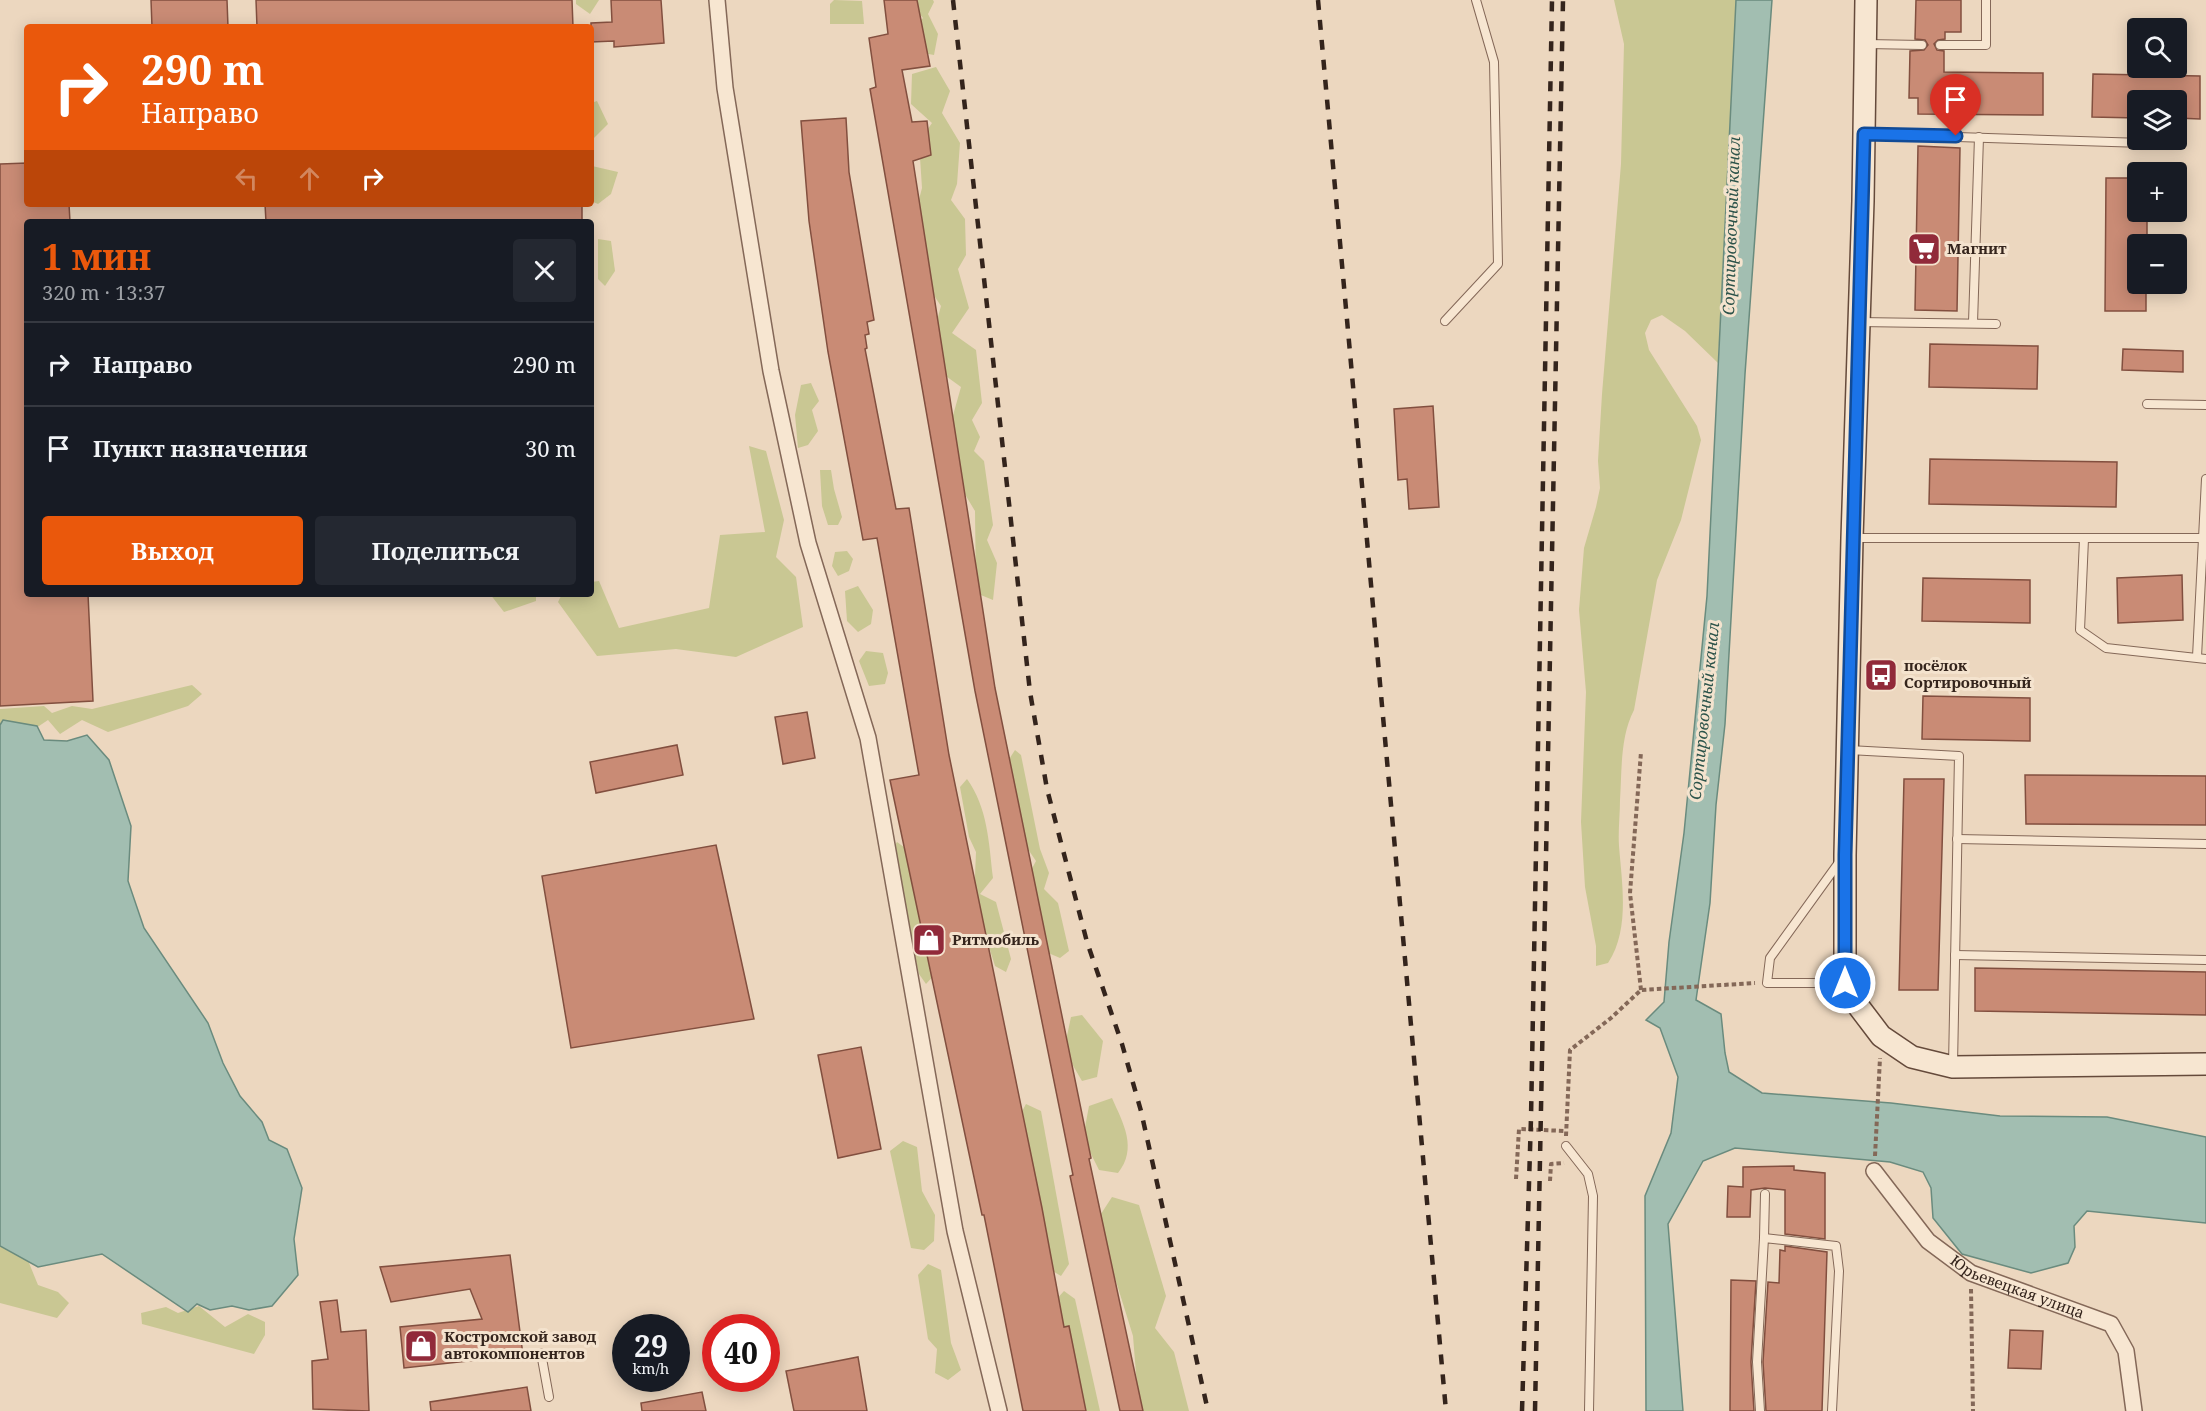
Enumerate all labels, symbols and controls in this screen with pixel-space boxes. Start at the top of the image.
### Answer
map controls [2127,18,2187,294]
button: search [2127,18,2187,78]
text: 290 m [141,40,265,97]
icon: right [42,48,120,126]
pin [1930,74,1981,136]
icon: arrive [1939,83,1972,116]
button: layers [2127,90,2187,150]
text: Направо [141,94,259,131]
water label: Сортировочный канал [1717,136,1745,316]
icon: left [230,162,263,195]
icon: ahead [293,162,326,195]
icon: right [356,162,389,195]
button: + [2127,162,2187,222]
supermarket icon: Магнит [1906,231,1942,267]
text: 1 мин [42,232,151,281]
button: − [2127,234,2187,294]
place label: Магнит [1947,238,2007,258]
button: close [513,239,576,302]
text: 320 m · 13:37 [42,279,165,306]
icon: right [42,348,75,381]
text: Направо [93,349,192,379]
text: 290 m [513,349,576,379]
icon: arrive [42,432,75,465]
text: Пункт назначения [93,433,307,463]
text: 30 m [525,433,576,463]
button: Выход [42,516,303,585]
button: Поделиться [315,516,576,585]
water label: Сортировочный канал [1684,620,1724,801]
place label: посёлок Сортировочный [1904,655,2031,692]
bus stop icon: посёлок Сортировочный [1863,657,1899,693]
shop icon: Ритмобиль [911,922,947,958]
place label: Ритмобиль [952,929,1040,949]
position arrow [1813,951,1877,1015]
street label: Юрьевецкая улица [1947,1250,2087,1322]
speed limit sign: 40 [702,1314,780,1392]
text: 29 [634,1325,668,1366]
place label: Костромской завод автокомпонентов [444,1326,597,1363]
shop icon: Костромской завод автокомпонентов [403,1328,439,1364]
text: km/h [633,1358,669,1378]

